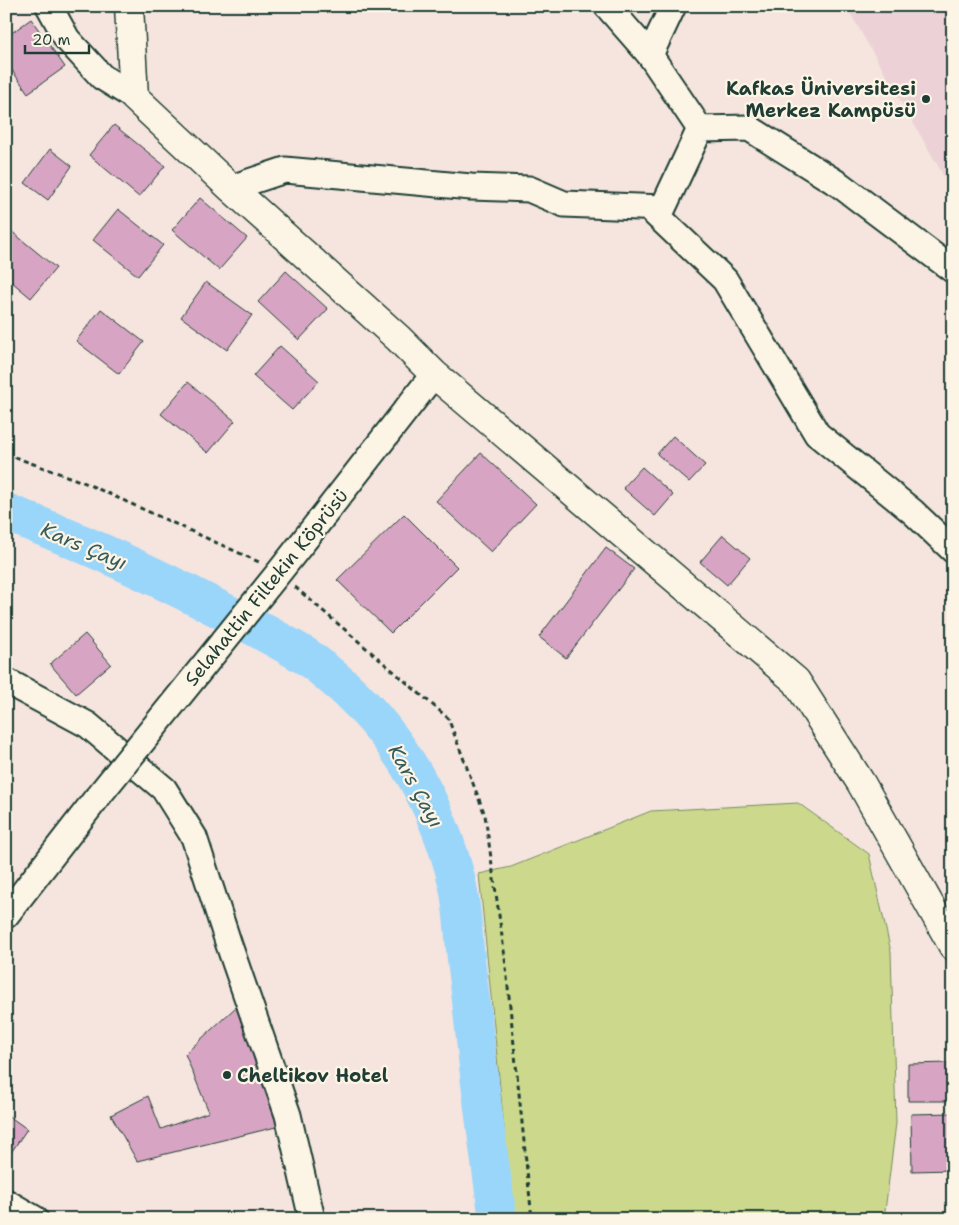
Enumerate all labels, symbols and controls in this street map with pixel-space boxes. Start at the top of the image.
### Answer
scale bar [25,22,89,54]
text: 20 m [32,30,71,50]
place label: Kafkas Üniversitesi Merkez Kampüsü [726,76,916,123]
marker: Kafkas Üniversitesi Merkez Kampüsü [920,93,932,105]
street label: Selahattin Filtekin Köprüsü [179,484,354,691]
water label: Kars Çayı [37,516,131,576]
water label: Kars Çayı [383,740,449,832]
place label: Cheltikov Hotel [237,1063,389,1088]
marker: Cheltikov Hotel [221,1069,233,1081]

